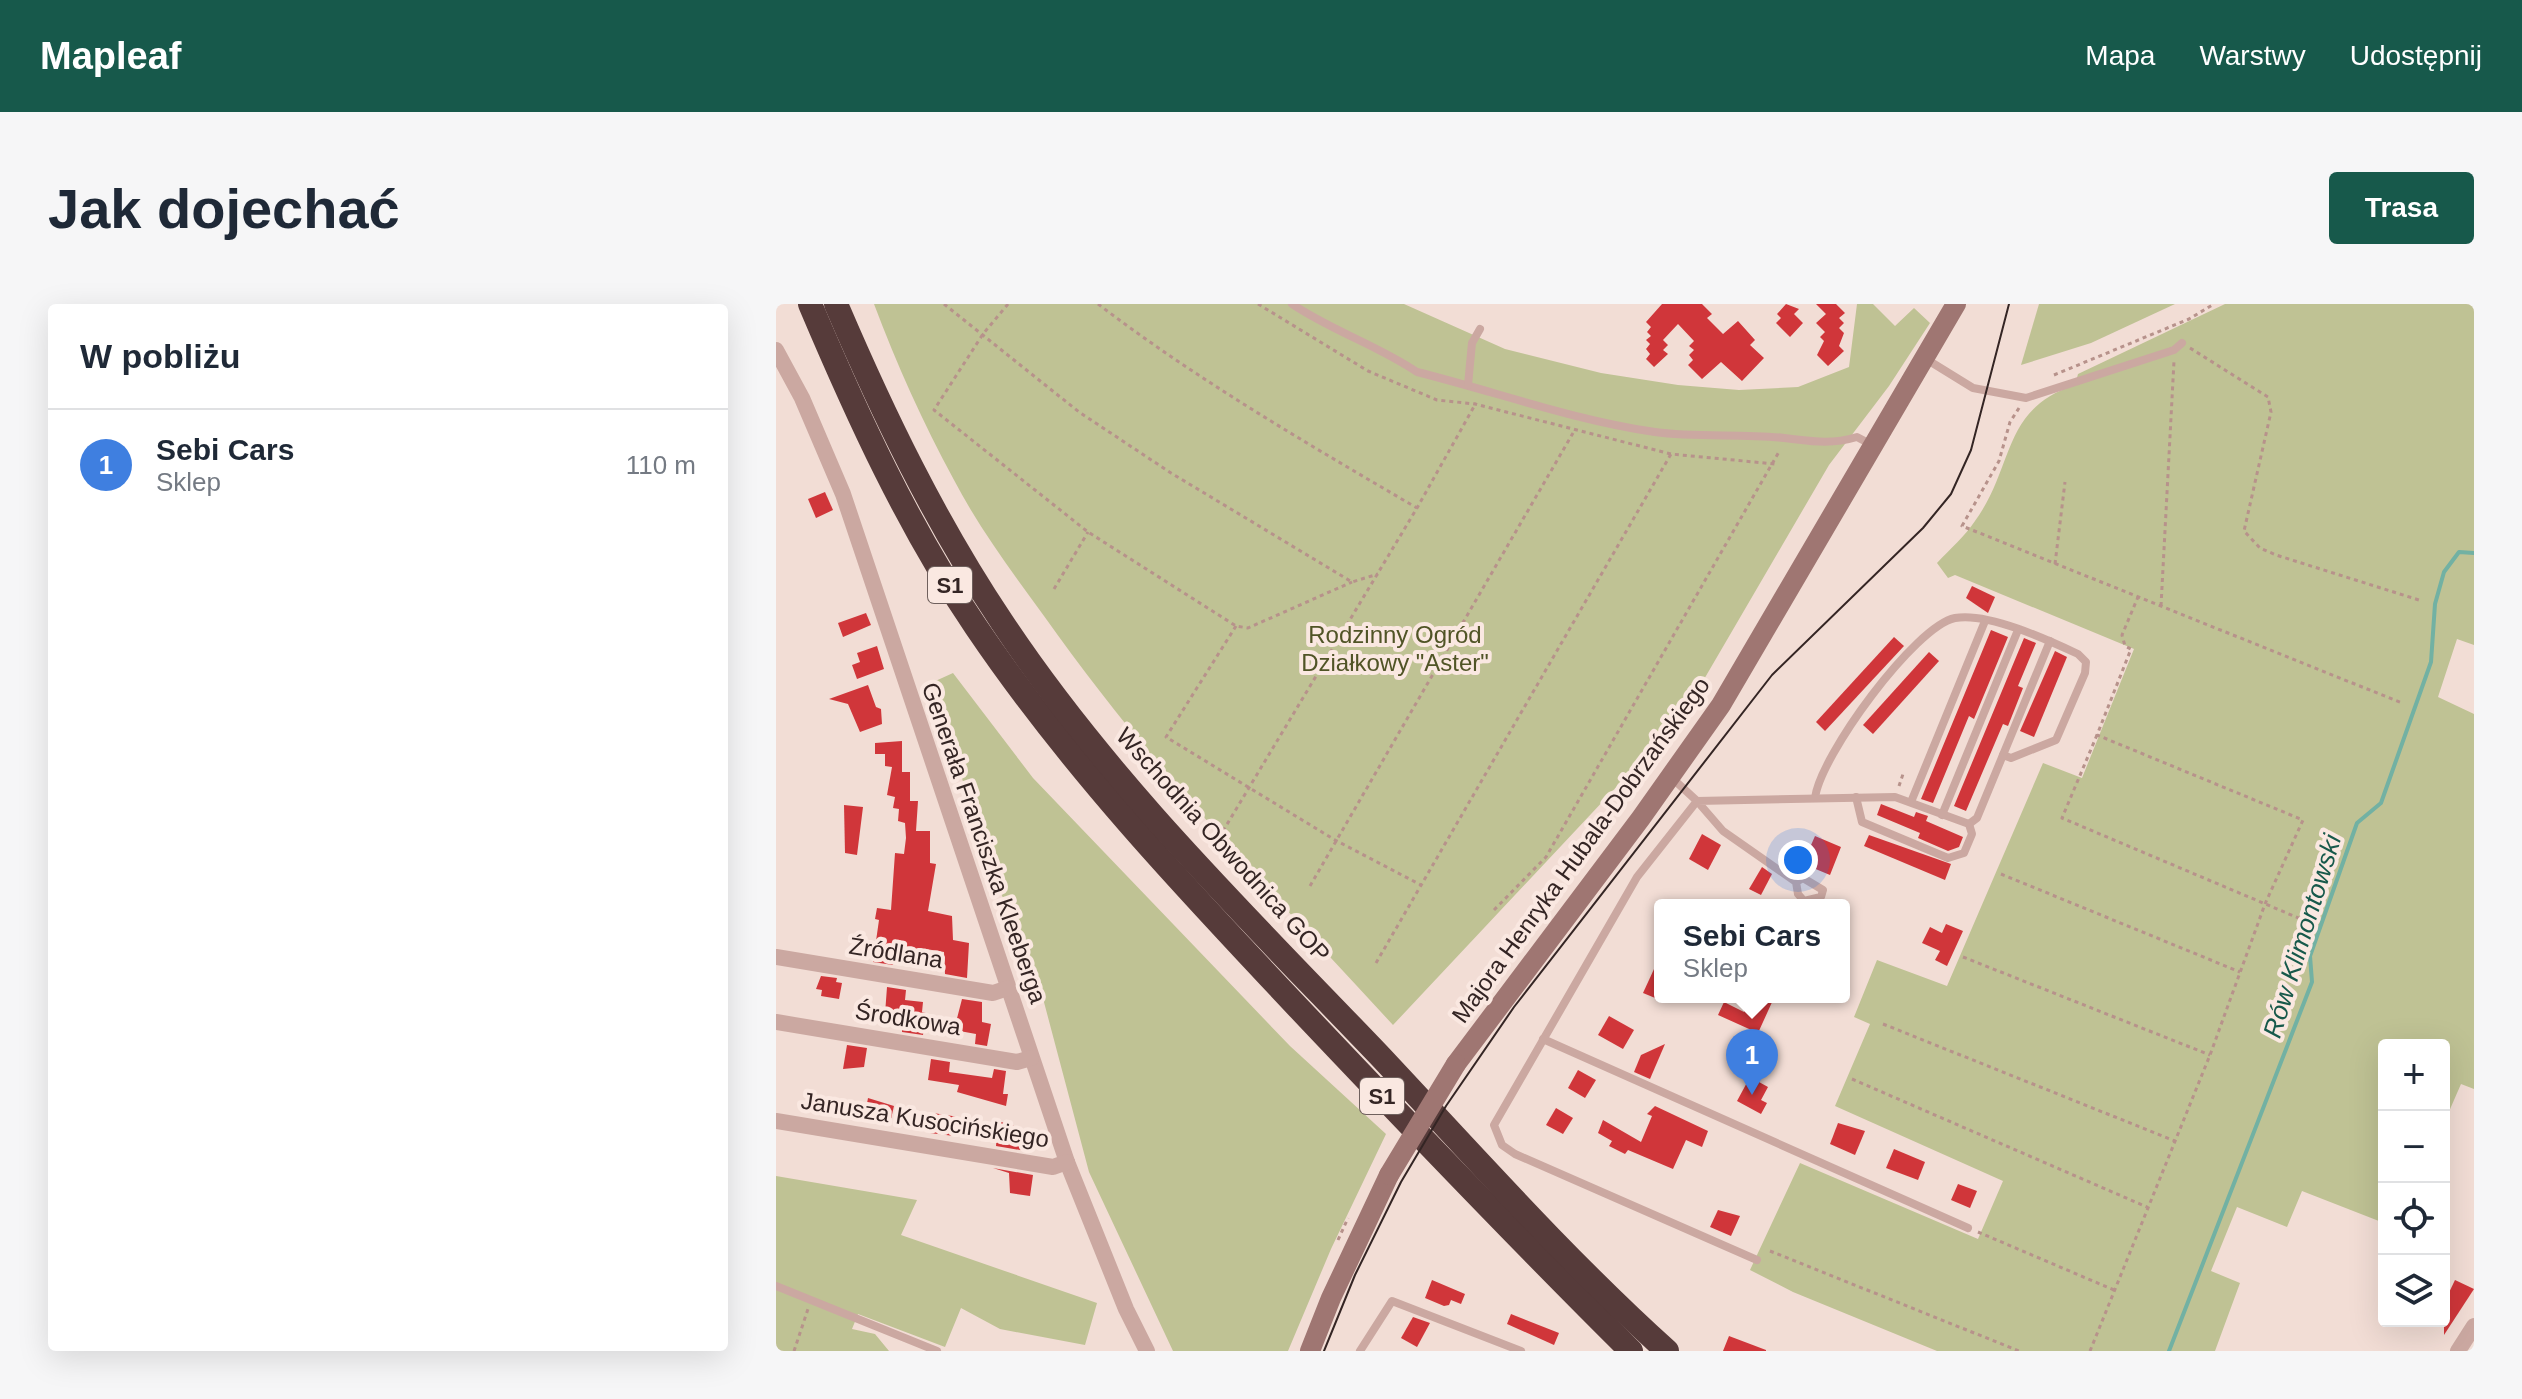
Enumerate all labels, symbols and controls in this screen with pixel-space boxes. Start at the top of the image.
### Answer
text: Mapleaf [40,35,181,77]
text: Mapa [2085,40,2155,71]
text: Warstwy [2199,40,2306,71]
text: Udostępnij [2350,40,2482,71]
button: Trasa [2329,172,2474,244]
text: Jak dojechać [48,177,400,240]
text: W pobliżu [80,337,241,375]
text: Sebi Cars [156,433,294,466]
text: 1 [99,450,113,480]
text: 110 m [626,450,696,480]
text: Sklep [156,467,221,497]
road number: S1 [928,567,972,603]
park label: Rodzinny Ogród Działkowy "Aster" [1301,621,1489,676]
street label: Majora Henryka Hubala-Dobrzańskiego [1446,672,1715,1028]
street label: Generała Franciszka Kleeberga [917,679,1052,1007]
street label: Wschodnia Obwodnica GOP [1111,722,1336,967]
water label: Rów Klimontowski [2257,830,2348,1041]
your location [1778,840,1818,880]
popup [1654,899,1850,1003]
text: Sebi Cars [1683,919,1821,952]
street label: Źródlana [847,932,946,973]
text: Sklep [1683,953,1748,983]
street label: Środkowa [853,997,964,1040]
pin: 1 [1726,1029,1778,1095]
map controls [2378,1039,2450,1327]
button: + [2378,1039,2450,1111]
road number: S1 [1360,1078,1404,1114]
street label: Janusza Kusocińskiego [799,1087,1051,1152]
button: − [2378,1111,2450,1183]
button: locate [2378,1183,2450,1255]
button: layers [2378,1255,2450,1327]

